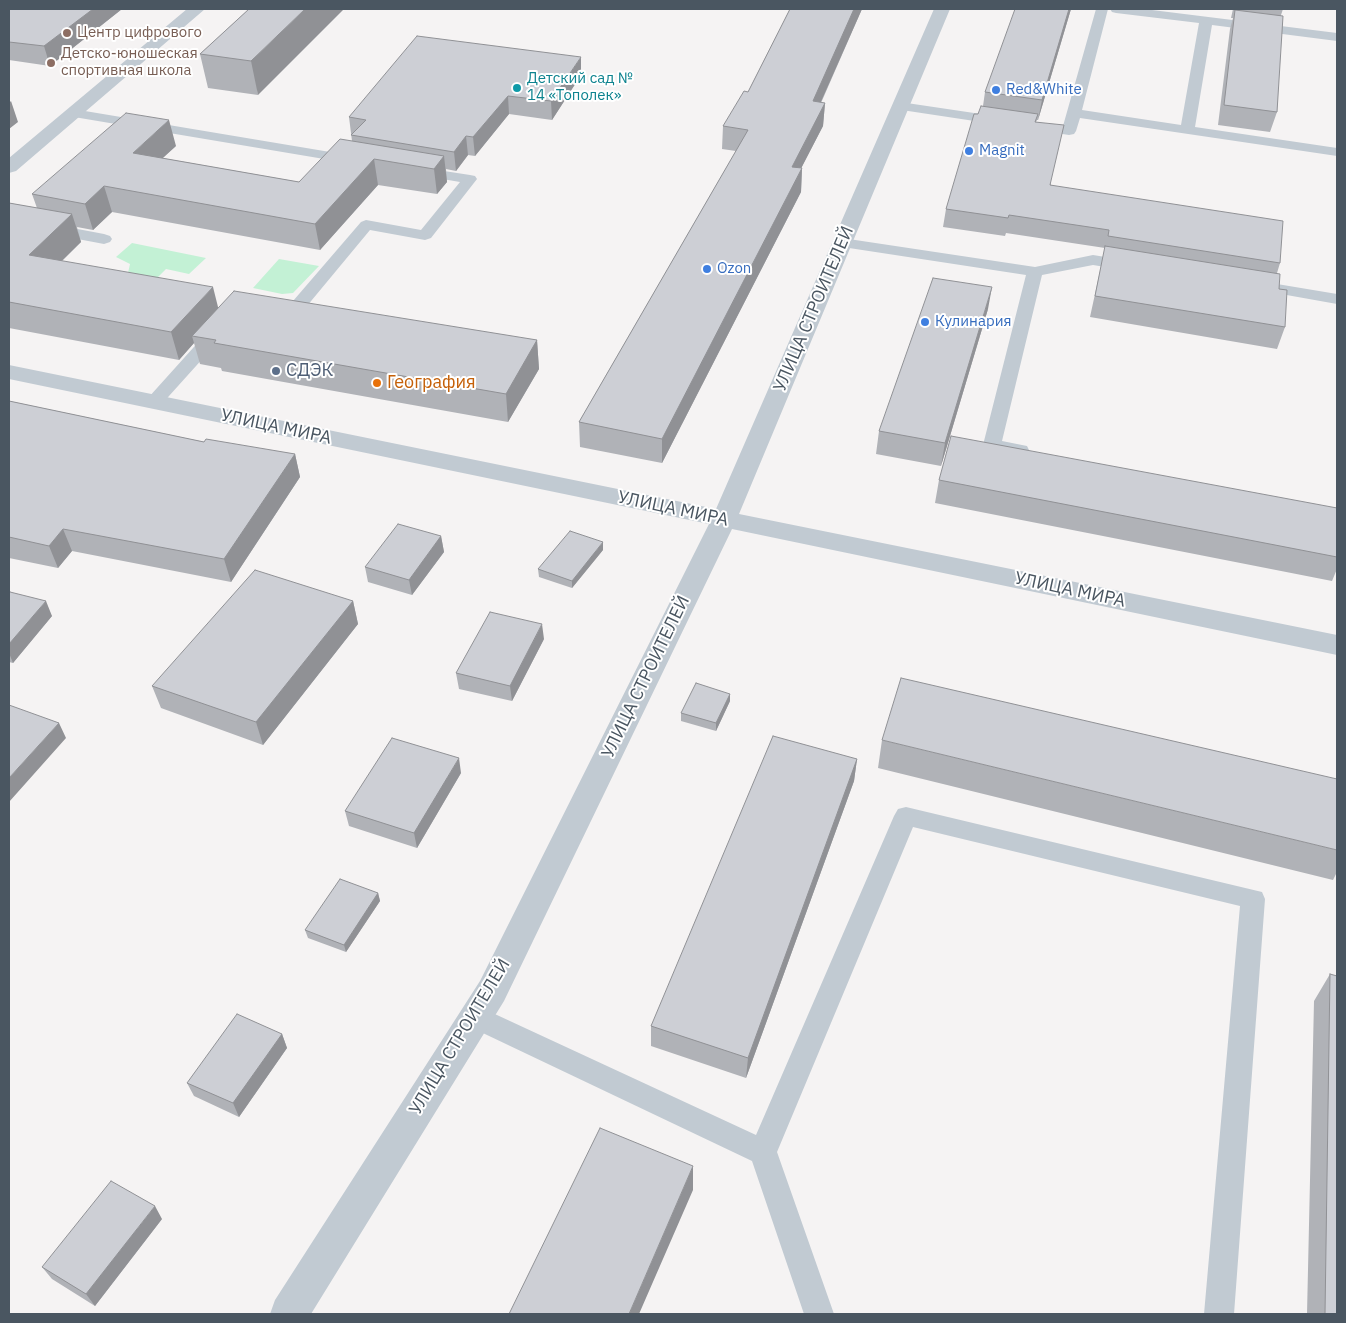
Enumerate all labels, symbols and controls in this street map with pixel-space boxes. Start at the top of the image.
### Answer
place label: Центр цифрового [77,24,202,42]
marker: Центр цифрового [61,27,73,39]
place label: Детско-юношеская спортивная школа [61,45,198,80]
marker: Детско-юношеская спортивная школа [45,57,57,69]
place label: Детский сад № 14 «Тополек» [527,70,634,105]
place label: Red&White [1006,81,1082,99]
marker: Детский сад № 14 «Тополек» [511,82,523,94]
marker: Red&White [990,84,1002,96]
place label: Magnit [979,142,1025,160]
marker: Magnit [963,145,975,157]
street label: УЛИЦА СТРОИТЕЛЕЙ [769,223,859,395]
place label: Ozon [717,260,751,278]
marker: Ozon [701,263,713,275]
place label: Кулинария [935,313,1011,331]
marker: Кулинария [919,316,931,328]
place label: СДЭК [286,360,333,382]
marker: СДЭК [270,365,282,377]
place label: География [387,372,476,394]
marker: География [371,377,383,389]
street label: УЛИЦА МИРА [219,405,333,449]
street label: УЛИЦА МИРА [616,487,730,531]
street label: УЛИЦА МИРА [1013,568,1127,612]
street label: УЛИЦА СТРОИТЕЛЕЙ [597,592,695,762]
street label: УЛИЦА СТРОИТЕЛЕЙ [405,955,515,1119]

